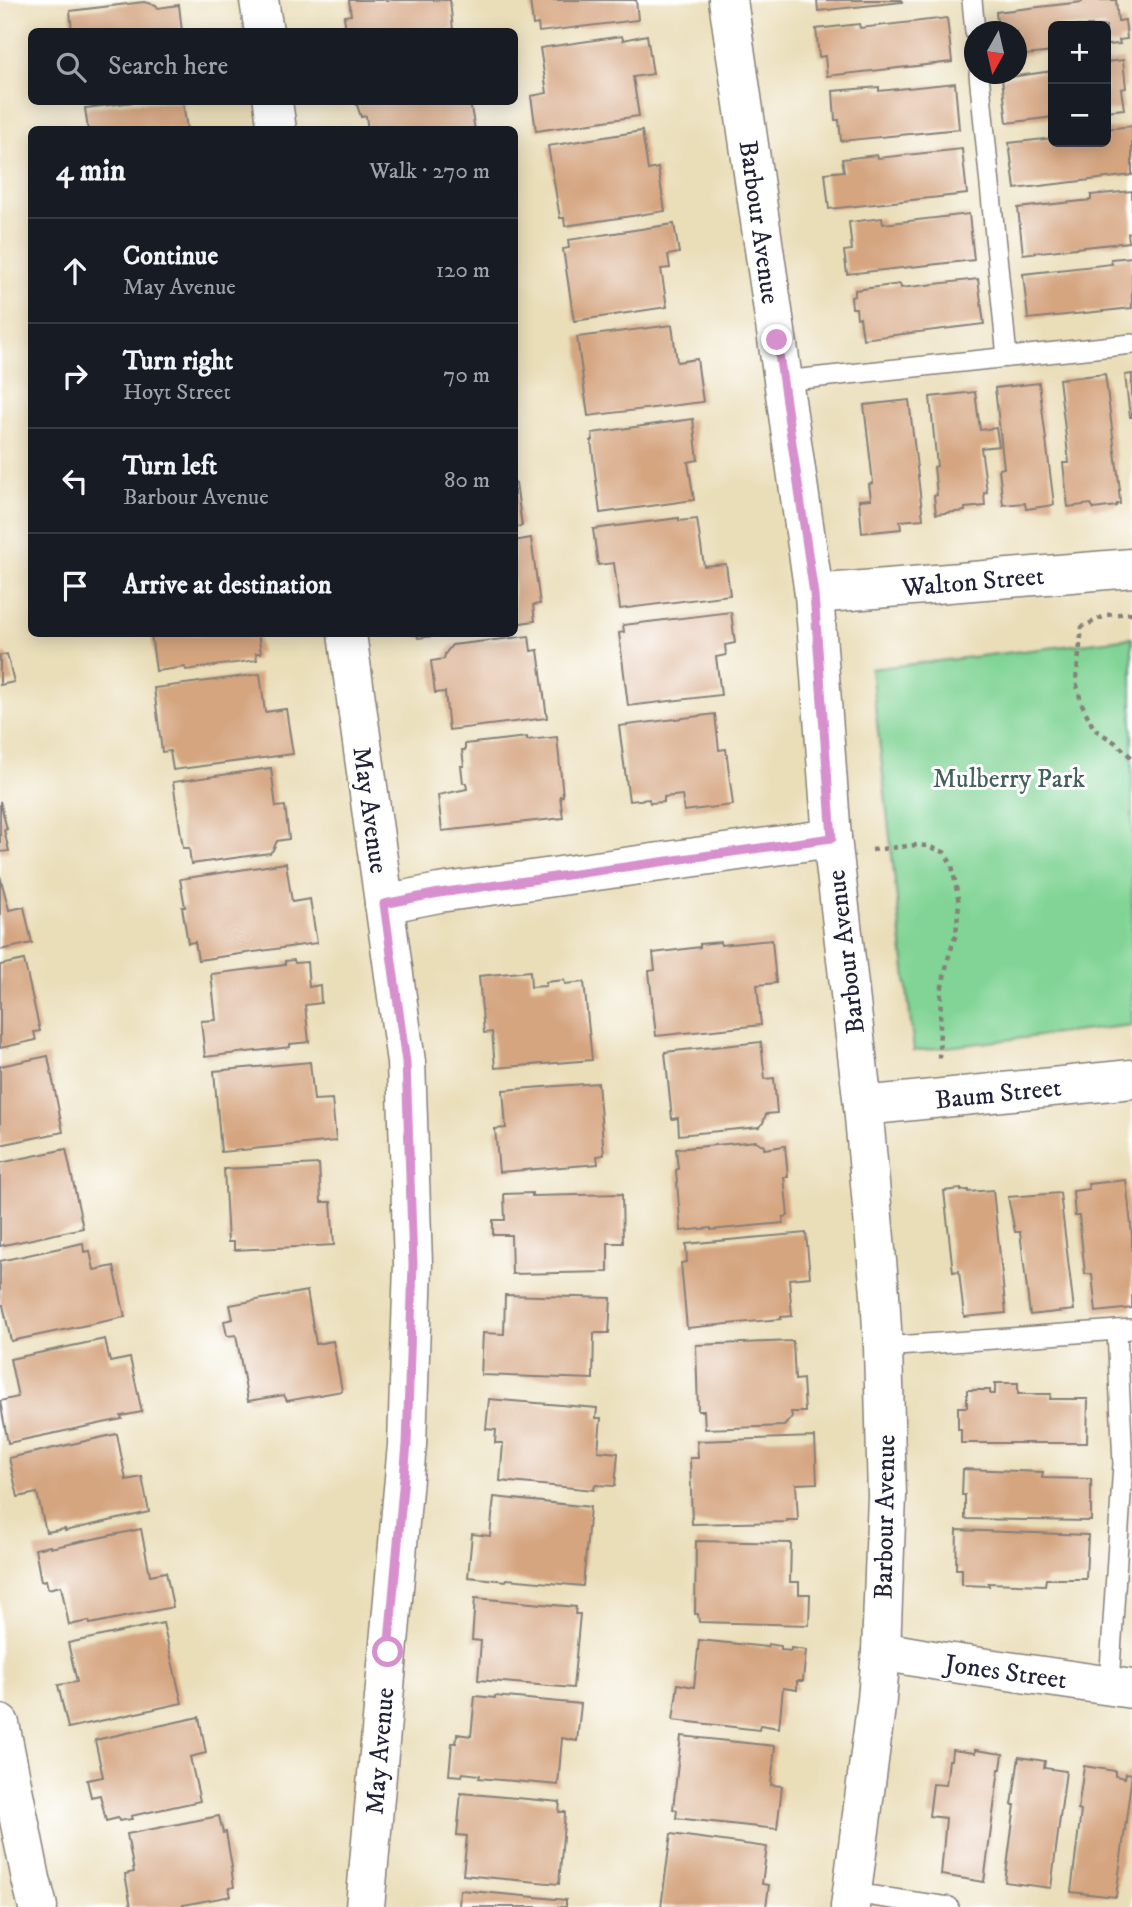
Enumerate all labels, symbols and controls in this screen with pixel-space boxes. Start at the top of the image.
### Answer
north arrow [964,21,1027,84]
map controls [1048,21,1111,147]
button: + [1048,21,1111,84]
search box [28,28,518,105]
icon: search [52,48,90,86]
text: Search here [108,50,228,83]
button: − [1048,84,1111,147]
street label: Barbour Avenue [731,138,786,306]
text: 4 min [56,153,126,190]
text: Walk · 270 m [369,157,490,186]
text: Continue [123,240,218,273]
icon: ahead [56,252,94,290]
text: 120 m [436,256,490,285]
text: May Avenue [123,273,236,302]
route end [761,324,792,355]
text: Turn right [123,345,233,378]
icon: right [56,357,94,395]
text: 70 m [443,361,490,390]
text: Hoyt Street [123,378,231,407]
text: Turn left [123,450,217,483]
icon: left [56,462,94,500]
text: 80 m [444,466,490,495]
text: Barbour Avenue [123,483,269,512]
street label: Walton Street [900,560,1046,605]
icon: arrive [56,567,94,605]
text: Arrive at destination [123,569,332,602]
street label: May Avenue [344,745,395,876]
park label: Mulberry Park [933,763,1085,796]
street label: Barbour Avenue [820,868,873,1036]
street label: Baum Street [933,1071,1063,1118]
street label: Barbour Avenue [868,1434,903,1600]
route start [372,1636,403,1667]
street label: Jones Street [941,1647,1069,1697]
street label: May Avenue [358,1686,402,1816]

